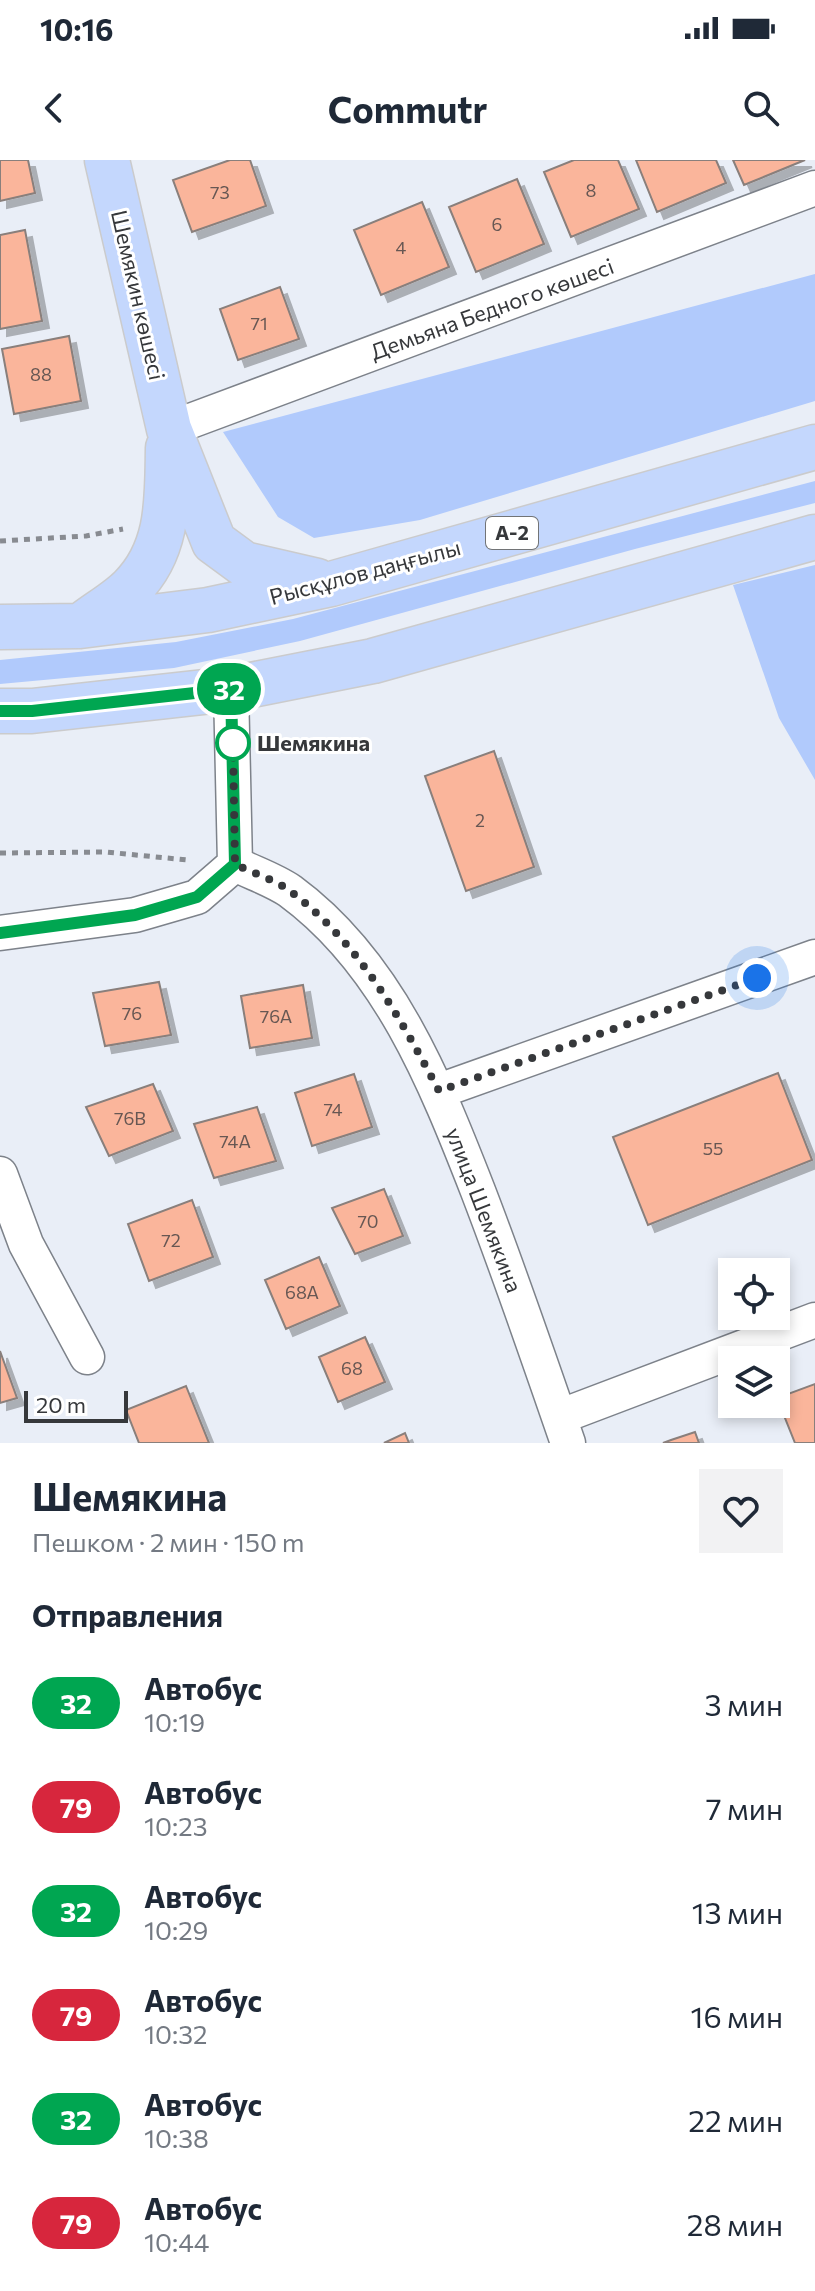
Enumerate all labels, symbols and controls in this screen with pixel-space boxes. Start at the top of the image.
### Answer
text: 10:16 [40,10,114,47]
icon: back [32,86,76,130]
text: Commutr [328,86,487,130]
icon: search [739,86,783,130]
house number: 8 [586,179,597,201]
house number: 73 [210,181,230,203]
street label: Шемякин көшесі [106,207,171,383]
house number: 6 [492,213,502,235]
house number: 4 [396,236,407,258]
street label: Демьяна Бедного көшесі [366,252,617,365]
house number: 71 [250,312,268,334]
house number: 88 [30,363,52,385]
road number: A-2 [486,517,538,549]
street label: Рысқұлов даңғылы [266,533,463,610]
line badge: 32 [193,663,265,715]
text: 32 [213,672,245,706]
marker: Шемякина [216,726,250,760]
place label: Шемякина [257,729,370,756]
house number: 2 [475,809,485,831]
your location [737,958,777,998]
house number: 76 [122,1002,142,1024]
house number: 76А [260,1005,292,1027]
house number: 74 [323,1098,343,1120]
house number: 76В [114,1107,146,1129]
street label: улица Шемякина [441,1124,528,1296]
house number: 74А [219,1130,251,1152]
house number: 55 [703,1137,723,1159]
house number: 70 [357,1210,379,1232]
house number: 72 [161,1229,181,1251]
map controls [718,1258,790,1418]
button: locate [718,1258,790,1330]
house number: 68А [285,1281,319,1303]
button: layers [718,1346,790,1418]
house number: 68 [341,1357,363,1379]
scale bar [24,1387,128,1423]
text: 20 m [36,1391,86,1418]
button: heart [699,1469,783,1553]
text: Шемякина [32,1472,227,1519]
text: Пешком · 2 мин · 150 m [32,1526,305,1557]
text: Отправления [32,1596,223,1633]
text: Автобус [144,1669,262,1706]
text: 3 мин [704,1685,783,1722]
text: 32 [60,1686,92,1720]
text: 10:19 [144,1706,205,1737]
text: Автобус [144,1773,262,1810]
text: 7 мин [706,1789,783,1826]
text: 79 [60,1790,92,1824]
text: 10:23 [144,1810,207,1841]
text: Автобус [144,1877,262,1914]
text: 13 мин [692,1893,783,1930]
text: 32 [60,1894,92,1928]
text: 10:29 [144,1914,208,1945]
text: Автобус [144,1981,262,2018]
text: 16 мин [691,1997,783,2034]
text: 79 [60,1998,92,2032]
text: 10:32 [144,2018,207,2049]
text: Автобус [144,2085,262,2122]
text: 22 мин [688,2101,783,2138]
text: 32 [60,2102,92,2136]
text: 10:38 [144,2122,209,2153]
text: Автобус [144,2189,262,2226]
text: 28 мин [687,2205,783,2242]
text: 79 [60,2206,92,2240]
text: 10:44 [144,2226,209,2257]

